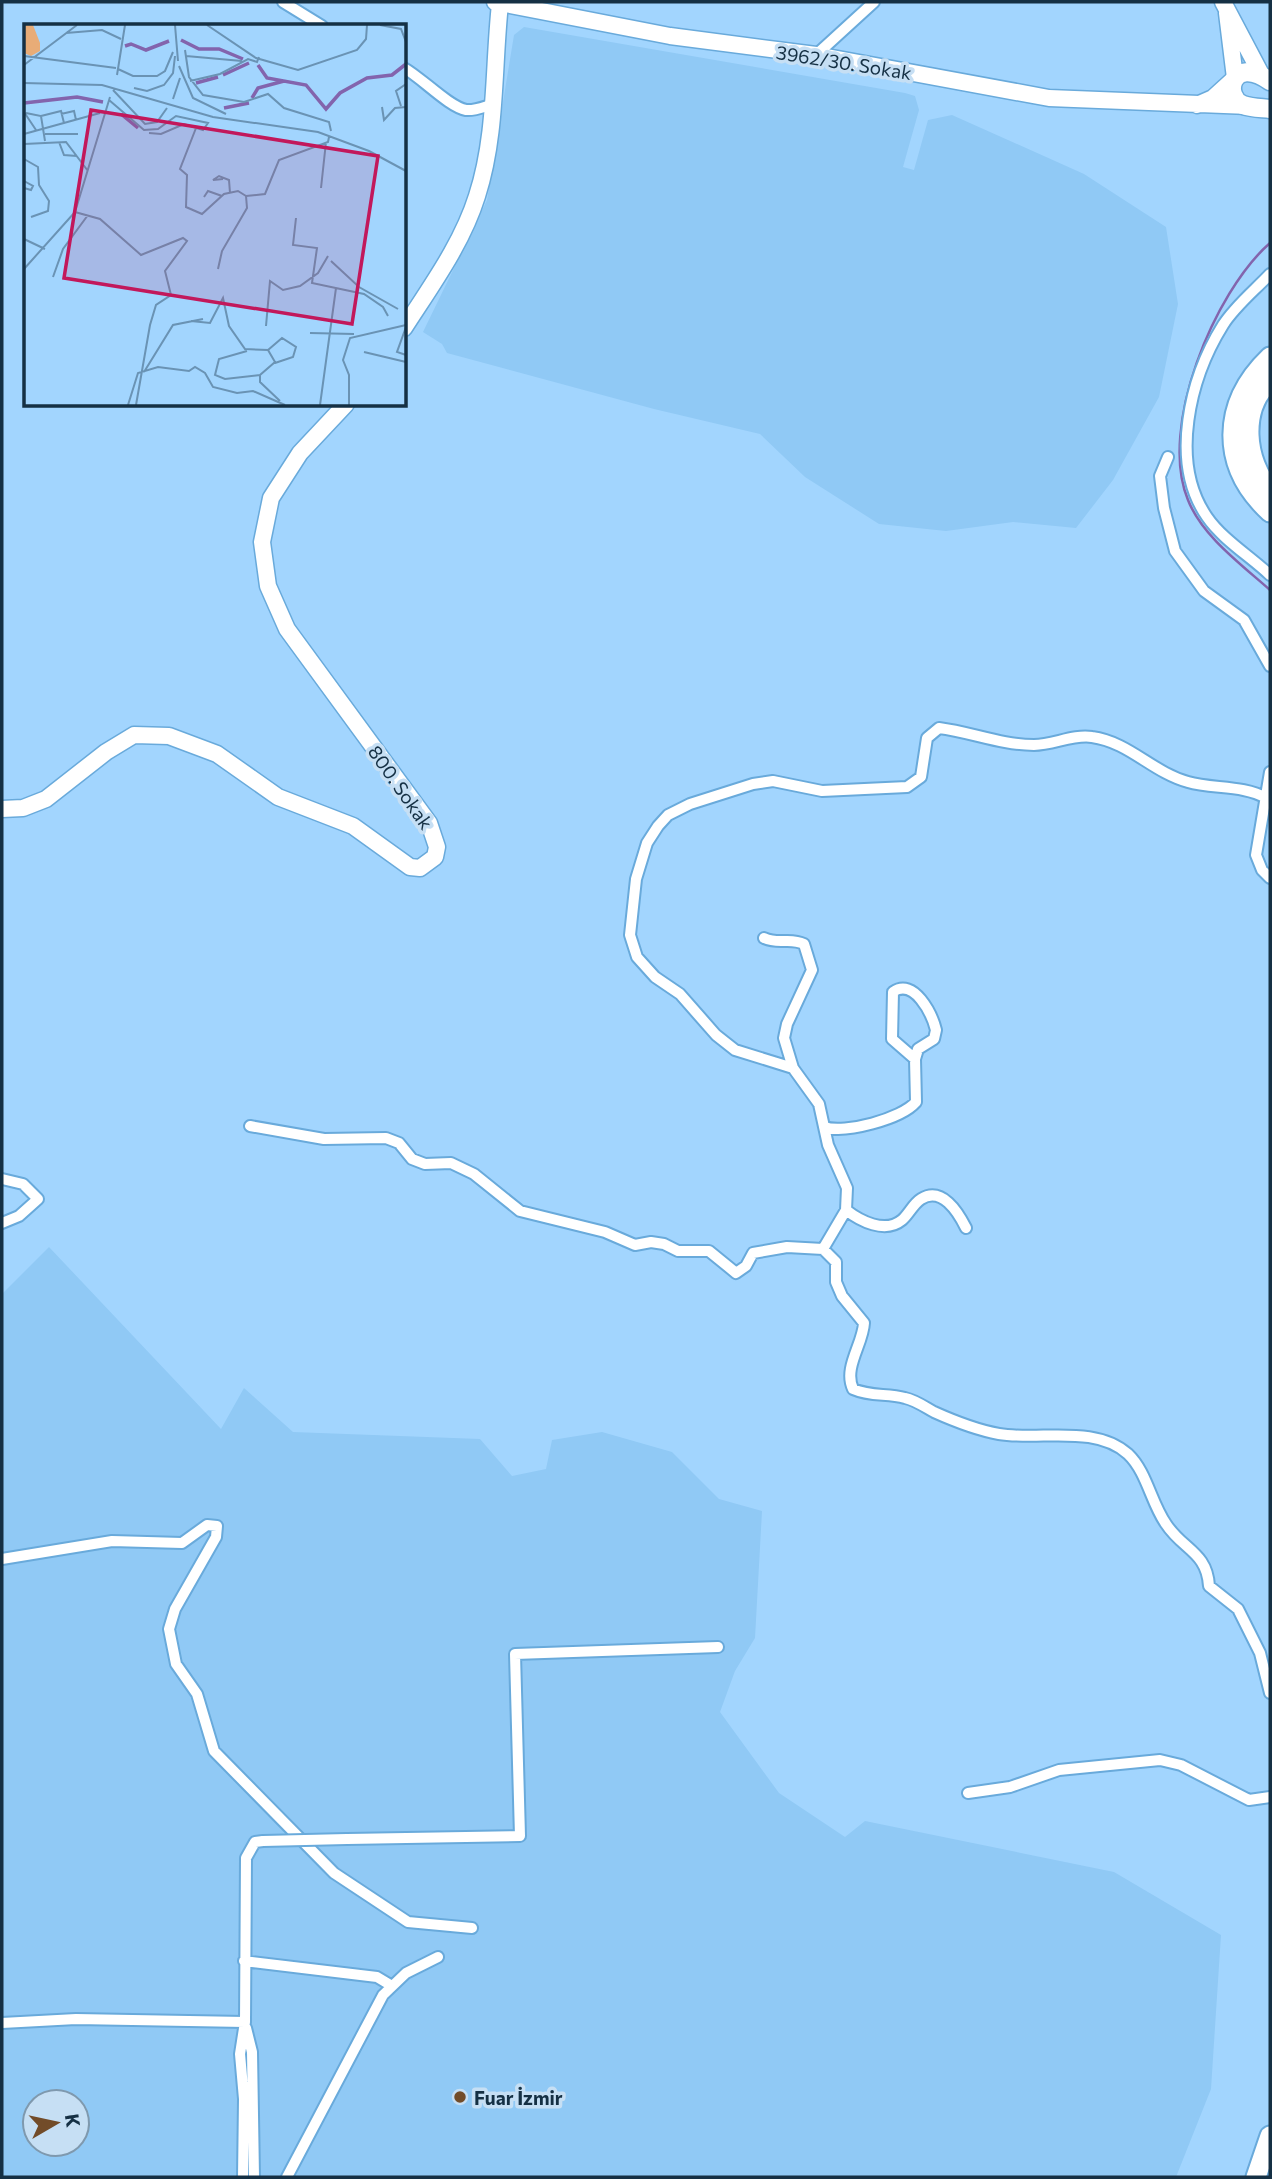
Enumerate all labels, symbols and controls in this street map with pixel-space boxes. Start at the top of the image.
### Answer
inset map [24,24,406,406]
street label: 3962/30. Sokak [775,40,913,84]
street label: 800. Sokak [364,741,438,833]
place label: Fuar İzmir [474,2086,563,2109]
north arrow [21,2088,91,2158]
marker: Fuar İzmir [452,2089,468,2105]
text: K [61,2112,86,2129]

